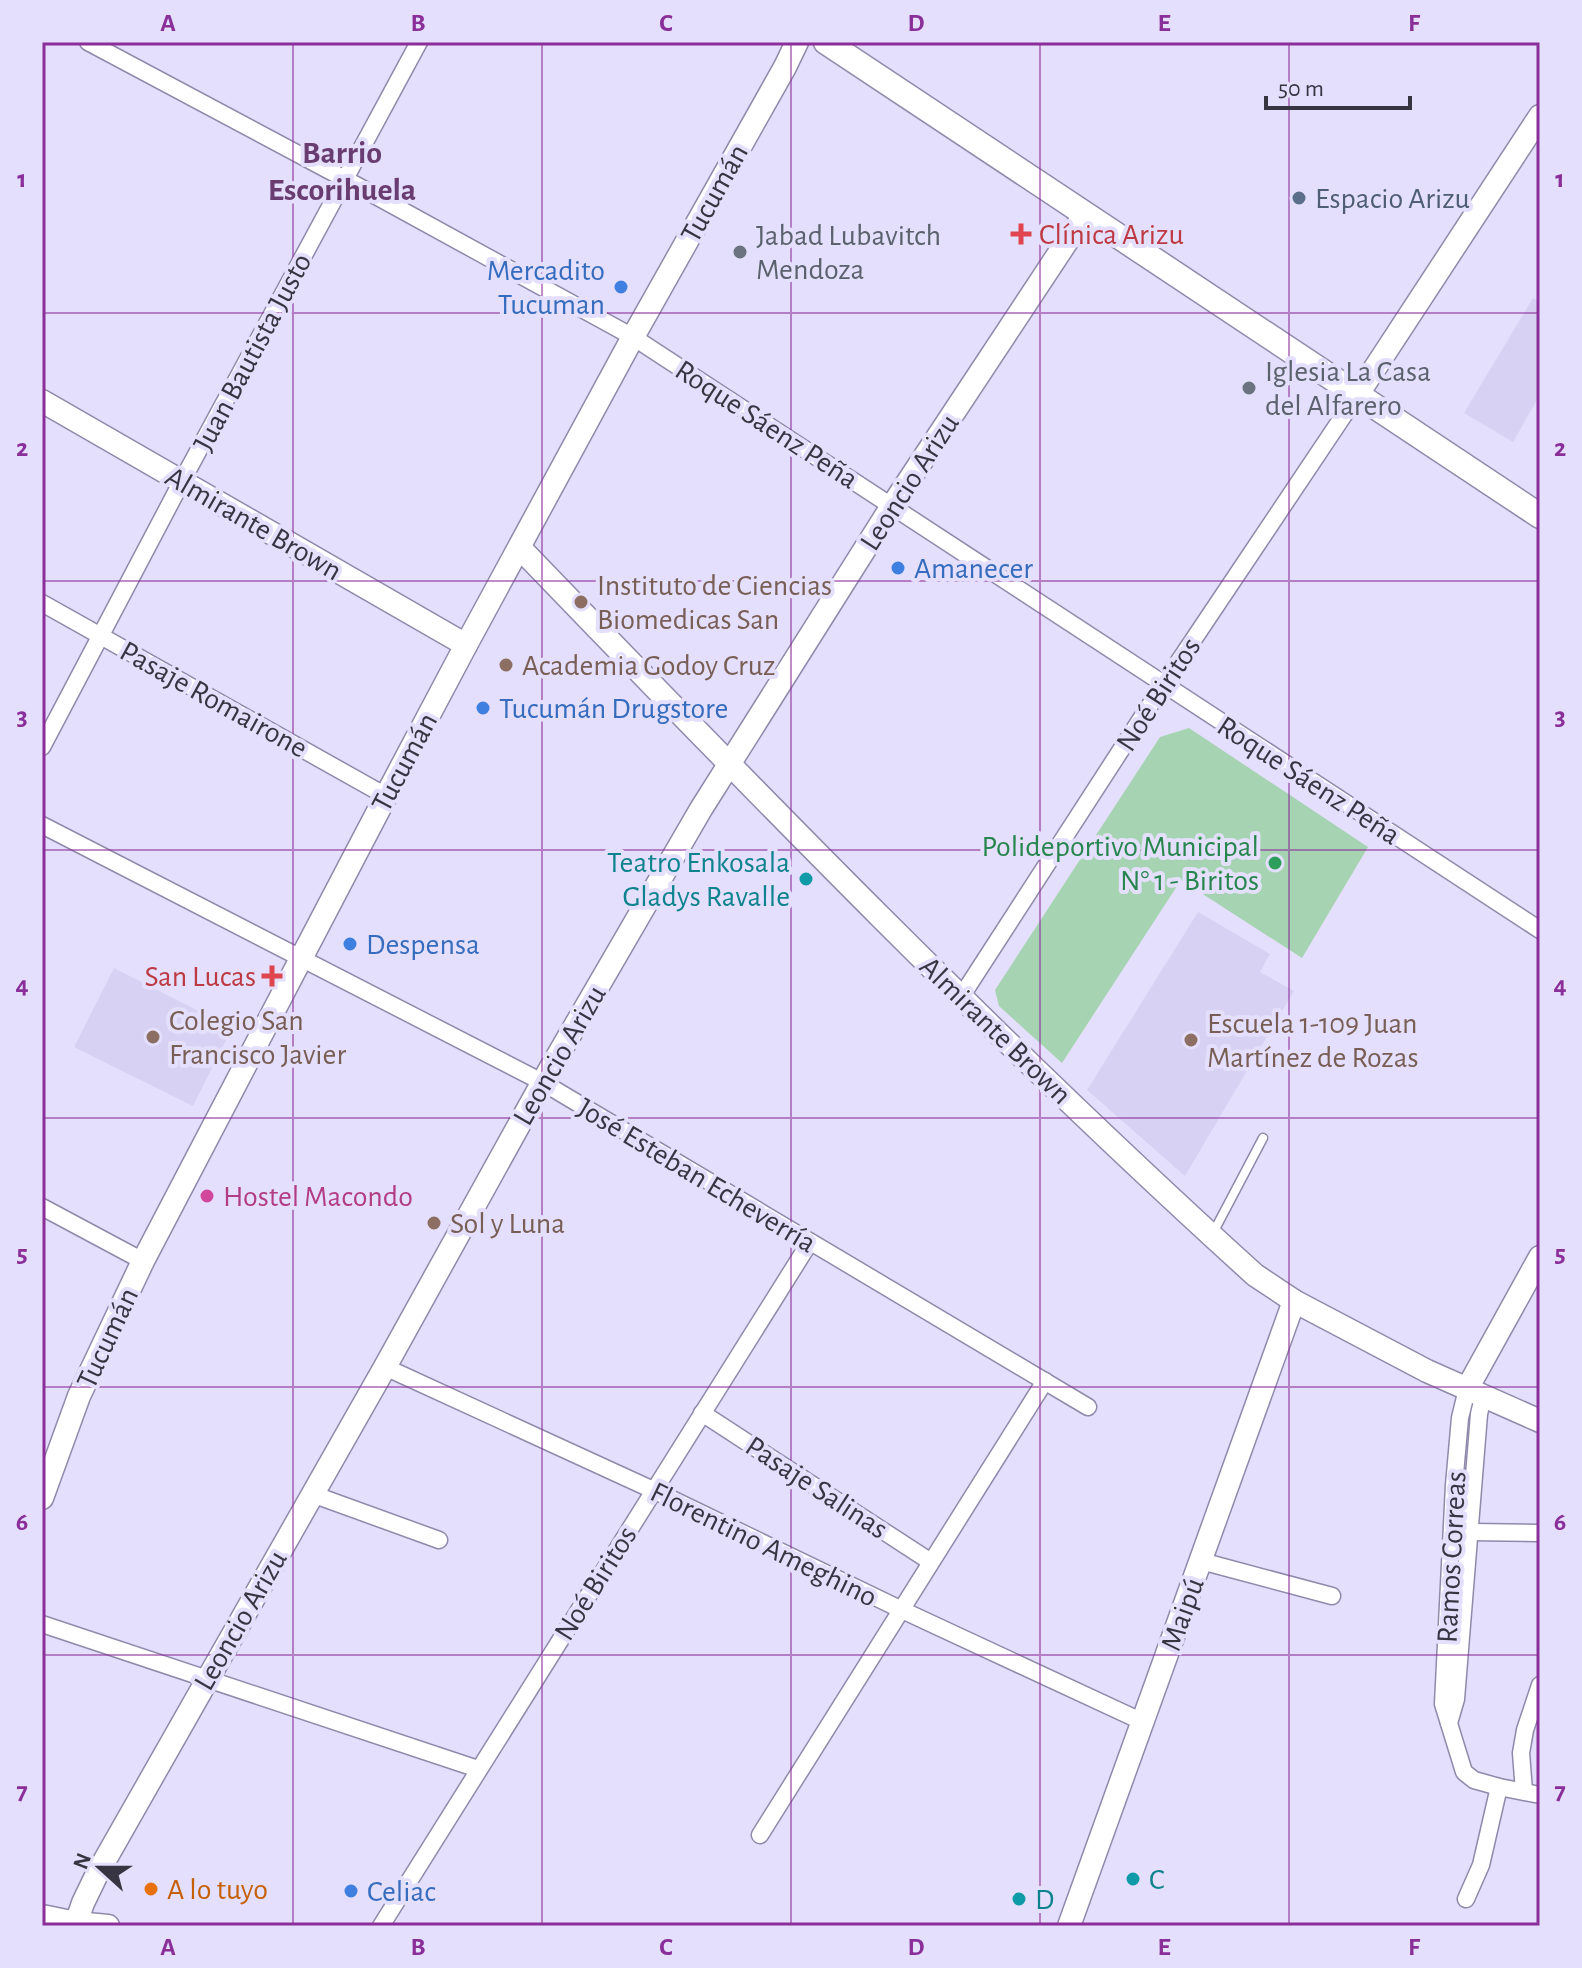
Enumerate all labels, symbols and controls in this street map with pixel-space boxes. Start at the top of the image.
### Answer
text: A [160,10,176,36]
text: B [410,10,426,36]
text: C [659,10,673,36]
text: D [907,10,925,36]
text: E [1157,10,1171,36]
text: F [1408,10,1421,36]
scale bar [1266,60,1410,110]
text: 50 m [1278,77,1324,101]
district label: Barrio Escorihuela [268,137,416,206]
street label: Tucumán [676,139,754,248]
text: 1 [17,166,27,192]
text: 1 [1555,166,1565,192]
place label: Espacio Arizu [1315,184,1470,214]
marker: Espacio Arizu [1290,189,1308,207]
place label: Clínica Arizu [1039,220,1184,250]
place label: Jabad Lubavitch Mendoza [756,221,941,285]
marker: Clínica Arizu [1010,223,1032,245]
marker: Jabad Lubavitch Mendoza [731,243,749,261]
street label: Juan Bautista Justo [188,249,318,456]
place label: Mercadito Tucuman [487,256,605,320]
marker: Mercadito Tucuman [612,278,630,296]
street label: Roque Sáenz Peña [670,355,863,495]
place label: Iglesia La Casa del Alfarero [1265,357,1431,421]
marker: Iglesia La Casa del Alfarero [1240,379,1258,397]
street label: Leoncio Arizu [855,409,965,556]
text: 2 [16,435,28,461]
text: 2 [1554,435,1566,461]
street label: Almirante Brown [160,461,347,586]
place label: Amanecer [914,554,1033,584]
marker: Amanecer [889,559,907,577]
place label: Instituto de Ciencias Biomedicas San [597,571,832,635]
marker: Instituto de Ciencias Biomedicas San [572,593,590,611]
street label: Noé Biritos [1111,632,1206,757]
street label: Pasaje Romairone [115,636,312,764]
place label: Academia Godoy Cruz [522,651,775,681]
marker: Academia Godoy Cruz [497,656,515,674]
place label: Tucumán Drugstore [499,694,728,724]
marker: Tucumán Drugstore [474,699,492,717]
text: 3 [16,704,28,730]
text: 3 [1554,704,1566,730]
street label: Tucumán [366,708,443,817]
street label: Roque Sáenz Peña [1212,711,1405,851]
place label: Polideportivo Municipal N° 1 - Biritos [982,832,1259,896]
place label: Teatro Enkosala Gladys Ravalle [607,848,790,912]
marker: Polideportivo Municipal N° 1 - Biritos [1266,854,1284,872]
marker: Teatro Enkosala Gladys Ravalle [797,870,815,888]
place label: Despensa [366,930,480,960]
marker: Despensa [341,935,359,953]
street label: Almirante Brown [914,951,1077,1110]
place label: San Lucas [145,962,256,992]
marker: San Lucas [263,967,281,985]
text: 4 [15,972,29,998]
text: 4 [1553,972,1567,998]
street label: Leoncio Arizu [508,980,612,1131]
place label: Colegio San Francisco Javier [169,1006,346,1070]
place label: Escuela 1-109 Juan Martínez de Rozas [1207,1009,1419,1073]
marker: Colegio San Francisco Javier [144,1028,162,1046]
marker: Escuela 1-109 Juan Martínez de Rozas [1182,1031,1200,1049]
street label: José Esteban Echeverría [572,1093,821,1259]
place label: Hostel Macondo [223,1182,413,1212]
marker: Hostel Macondo [198,1187,216,1205]
place label: Sol y Luna [450,1209,565,1239]
marker: Sol y Luna [425,1214,443,1232]
text: 5 [16,1241,28,1267]
text: 5 [1554,1241,1566,1267]
street label: Tucumán [72,1283,144,1393]
street label: Pasaje Salinas [740,1431,893,1545]
street label: Ramos Correas [1433,1470,1471,1644]
street label: Florentino Ameghino [646,1477,882,1613]
text: 6 [16,1509,28,1535]
text: 6 [1554,1509,1566,1535]
street label: Noé Biritos [549,1521,643,1646]
street label: Leoncio Arizu [189,1545,293,1696]
street label: Maipú [1156,1574,1210,1655]
text: 7 [16,1778,28,1804]
text: 7 [1554,1778,1566,1804]
north arrow [60,1828,140,1908]
text: N [69,1850,95,1872]
place label: C [1149,1865,1165,1895]
marker: C [1124,1870,1142,1888]
place label: A lo tuyo [167,1875,268,1905]
place label: Celiac [367,1877,436,1907]
marker: A lo tuyo [142,1880,160,1898]
marker: Celiac [342,1882,360,1900]
place label: D [1035,1885,1054,1915]
marker: D [1010,1890,1028,1908]
text: A [160,1934,176,1960]
text: B [410,1934,426,1960]
text: C [659,1934,673,1960]
text: D [907,1934,925,1960]
text: E [1157,1934,1171,1960]
text: F [1408,1934,1421,1960]

